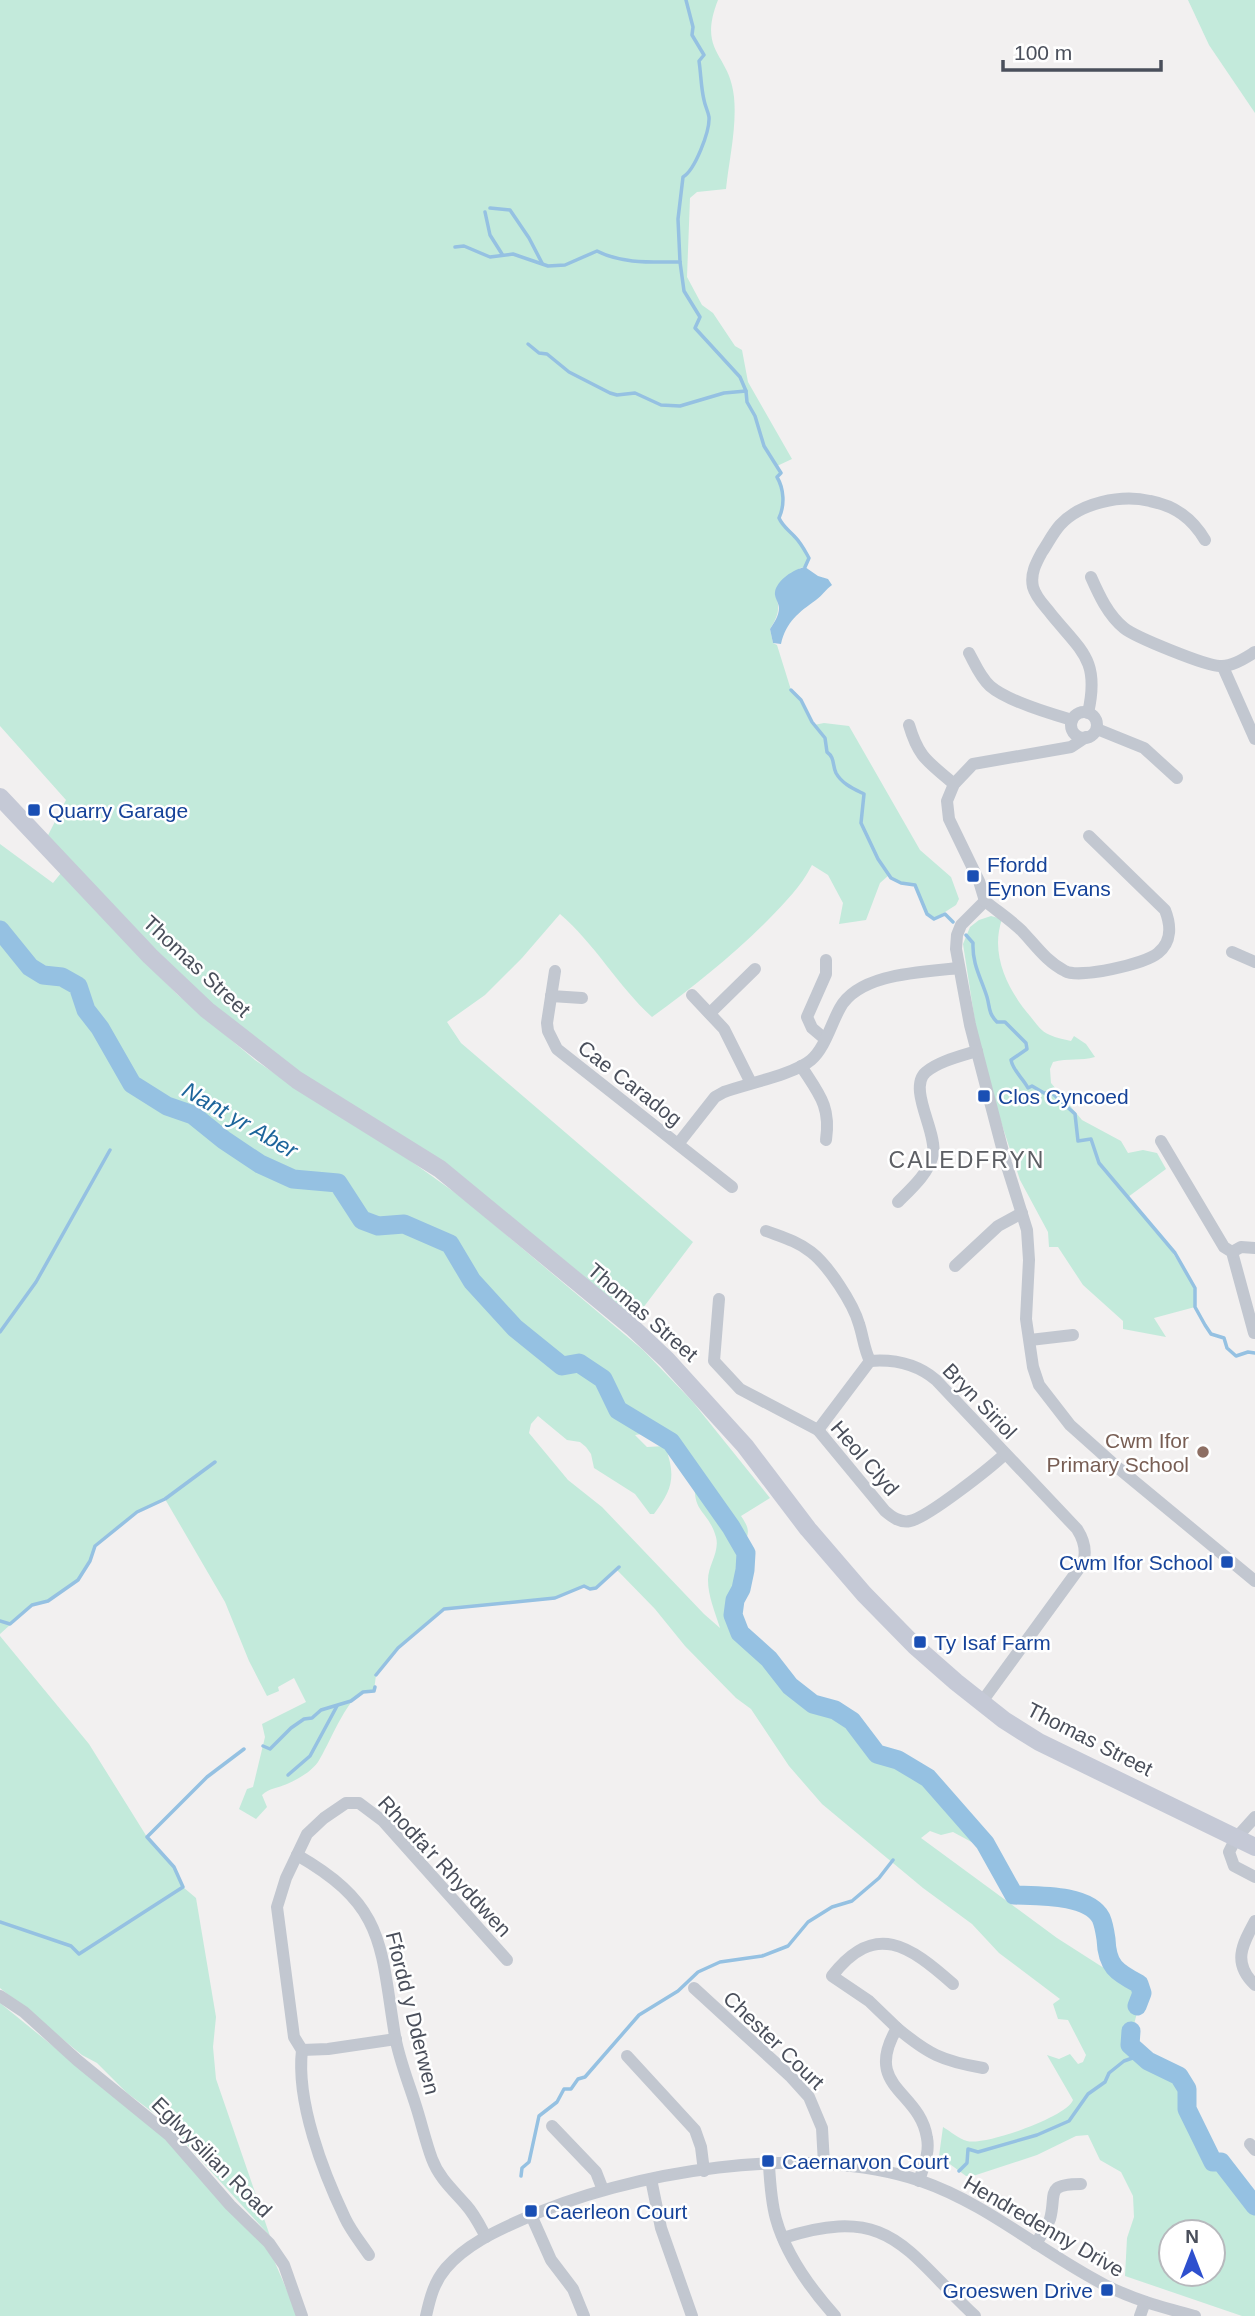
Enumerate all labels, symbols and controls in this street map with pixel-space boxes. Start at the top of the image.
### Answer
scale bar [1003,28,1160,72]
text: 100 m [1014,41,1072,64]
place label: Quarry Garage [48,799,188,822]
marker: Quarry Garage [26,802,42,818]
place label: Ffordd Eynon Evans [987,853,1111,900]
marker: Ffordd Eynon Evans [965,868,981,884]
street label: Thomas Street [139,911,255,1021]
street label: Cae Caradog [574,1035,686,1131]
water label: Nant yr Aber [178,1077,303,1164]
place label: Clos Cyncoed [998,1085,1129,1108]
marker: Clos Cyncoed [976,1088,992,1104]
district label: CALEDFRYN [889,1147,1045,1173]
street label: Thomas Street [583,1258,703,1366]
street label: Bryn Siriol [938,1359,1022,1443]
street label: Heol Clyd [826,1416,904,1500]
place label: Cwm Ifor Primary School [1047,1429,1189,1476]
marker: Cwm Ifor Primary School [1195,1444,1211,1460]
place label: Cwm Ifor School [1059,1551,1213,1574]
marker: Cwm Ifor School [1219,1554,1235,1570]
place label: Ty Isaf Farm [934,1631,1051,1654]
marker: Ty Isaf Farm [912,1634,928,1650]
street label: Thomas Street [1023,1697,1157,1781]
street label: Rhodfa'r Rhyddwen [374,1791,516,1941]
street label: Ffordd y Dderwen [382,1929,444,2097]
street label: Chester Court [719,1986,829,2094]
street label: Eglwysilian Road [147,2092,277,2222]
place label: Caernarvon Court [782,2150,949,2173]
marker: Caernarvon Court [760,2153,776,2169]
street label: Hendredenny Drive [960,2171,1128,2281]
place label: Caerleon Court [545,2200,688,2223]
marker: Caerleon Court [523,2203,539,2219]
north arrow [1157,2218,1227,2288]
text: N [1185,2226,1199,2247]
place label: Groeswen Drive [942,2279,1093,2302]
marker: Groeswen Drive [1099,2282,1115,2298]

